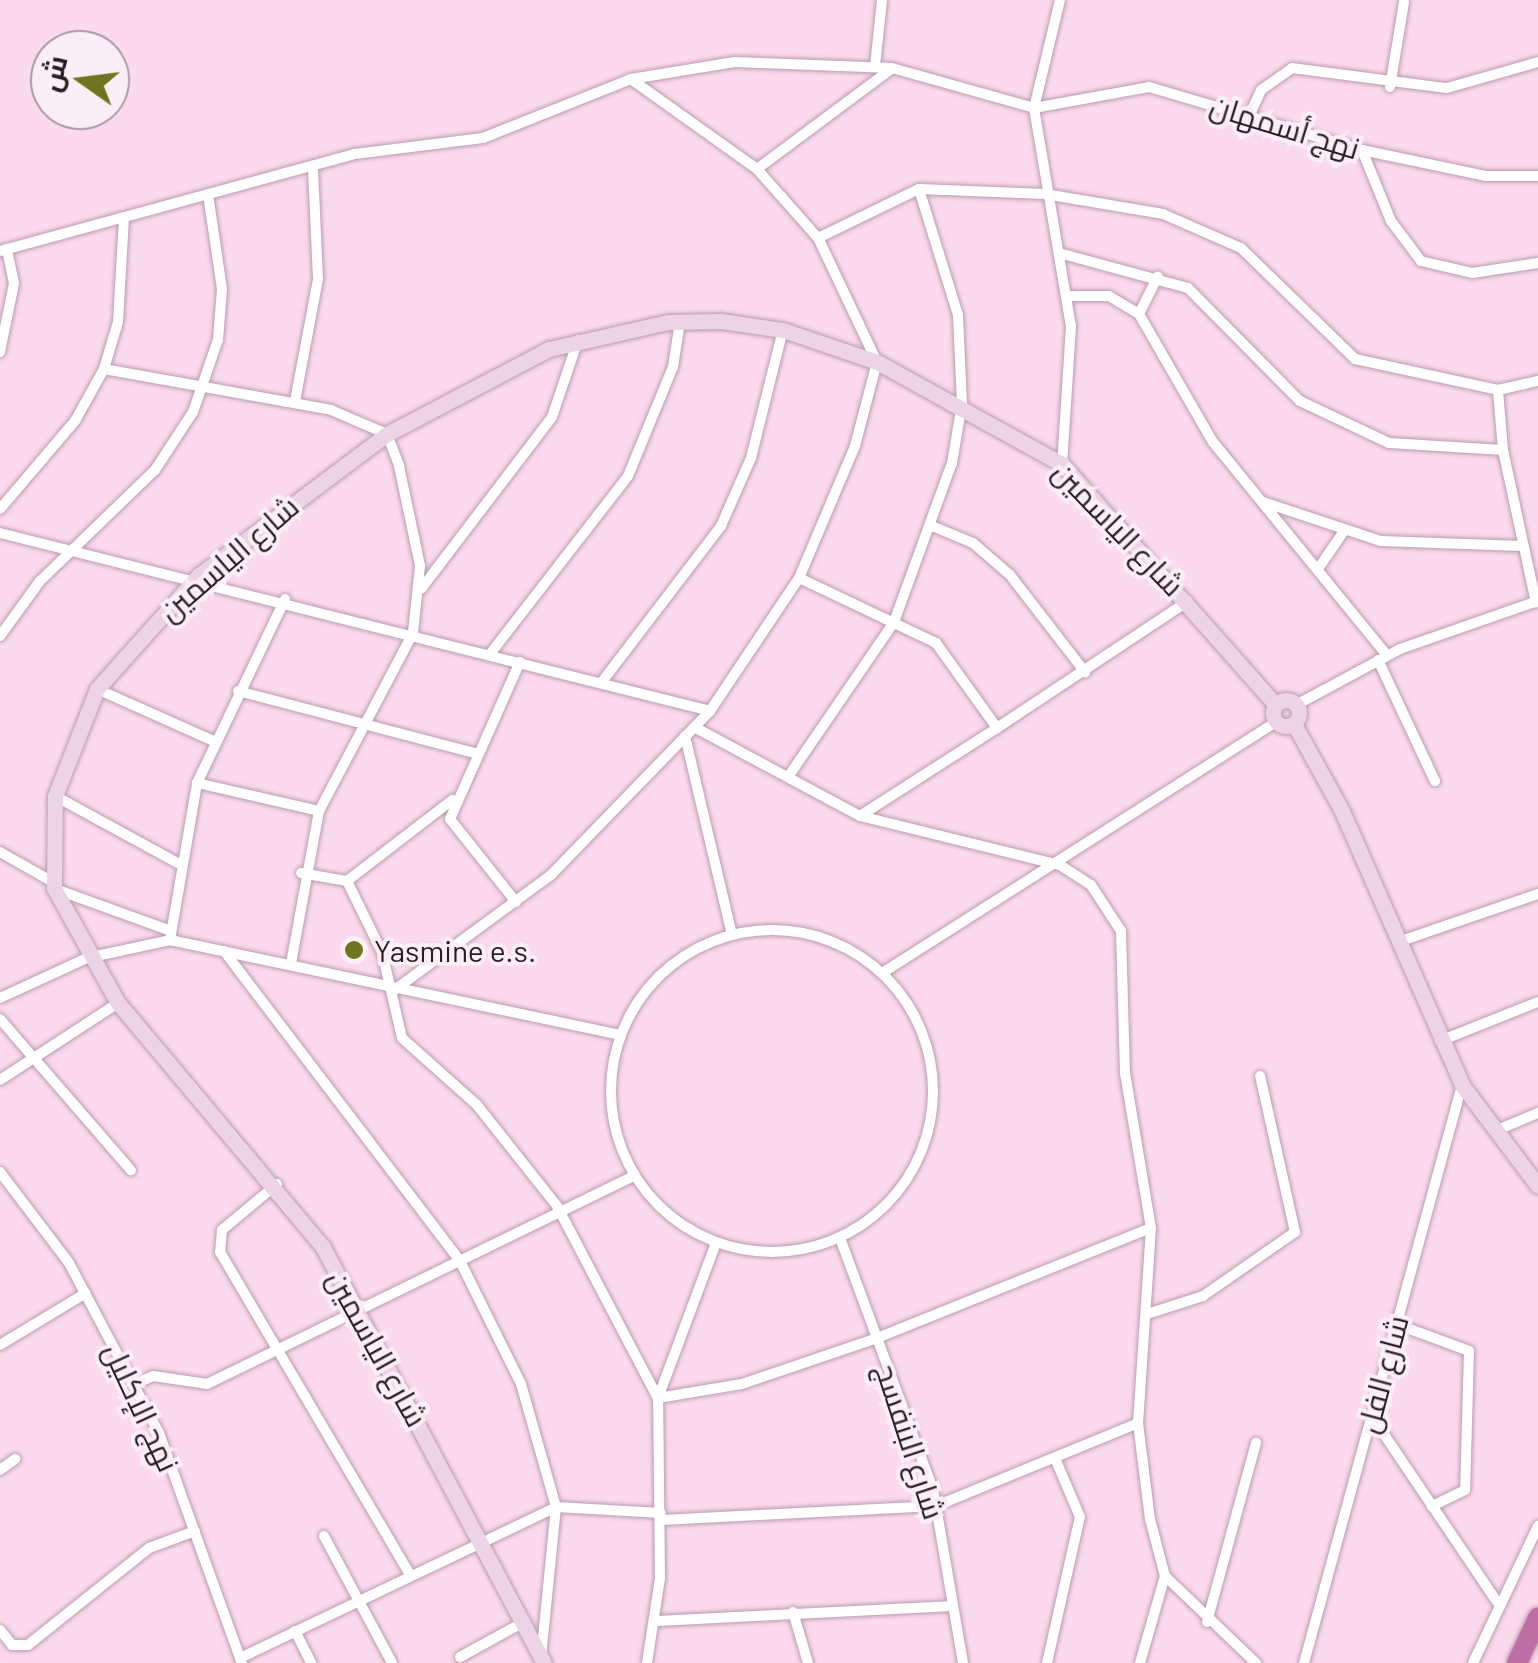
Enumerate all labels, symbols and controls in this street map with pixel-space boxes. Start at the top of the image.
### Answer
north arrow [30,30,130,130]
text: ش [32,52,74,95]
street label: نهج أسمهان [1206,86,1364,166]
street label: شارع الياسمين [1046,453,1192,603]
street label: شارع الياسمين [151,488,305,628]
place label: Yasmine e.s. [374,932,536,968]
marker: Yasmine e.s. [343,939,365,961]
street label: شارع الياسمين [320,1264,436,1432]
street label: شارع الفل [1349,1311,1415,1437]
street label: نهج الإكليل [97,1337,187,1477]
street label: شارع البنفسج [869,1358,953,1524]

